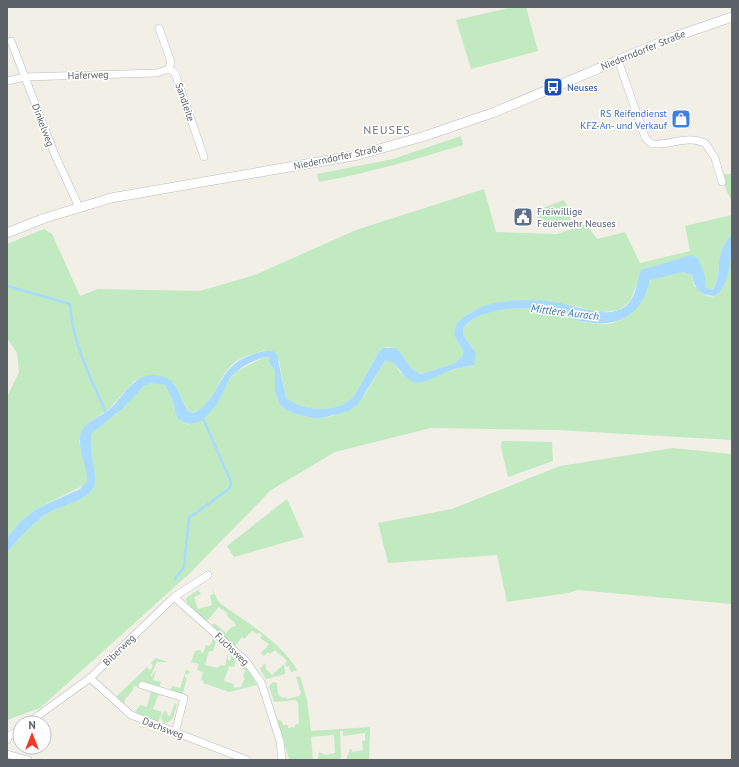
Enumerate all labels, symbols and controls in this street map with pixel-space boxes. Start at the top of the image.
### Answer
street label: Niederndorfer Straße [599,27,687,73]
street label: Haferweg [67,68,109,82]
bus stop icon: Neuses [542,76,564,98]
street label: Sandleite [172,81,198,123]
place label: Neuses [567,81,598,94]
street label: Dinkelweg [29,102,57,148]
place label: RS Reifendienst KFZ-An- und Verkauf [580,107,668,132]
shop icon: RS Reifendienst KFZ-An- und Verkauf [670,108,692,130]
district label: NEUSES [363,122,411,137]
street label: Niederndorfer Straße [293,141,383,173]
place label: Freiwillige Feuerwehr Neuses [537,205,616,230]
public building icon: Freiwillige Feuerwehr Neuses [512,206,534,228]
water label: Mittlere Aurach [530,301,600,323]
street label: Fuchsweg [212,630,252,668]
street label: Biberweg [100,631,138,669]
street label: Dachsweg [140,714,186,742]
north arrow [12,715,52,755]
text: N [28,718,36,732]

